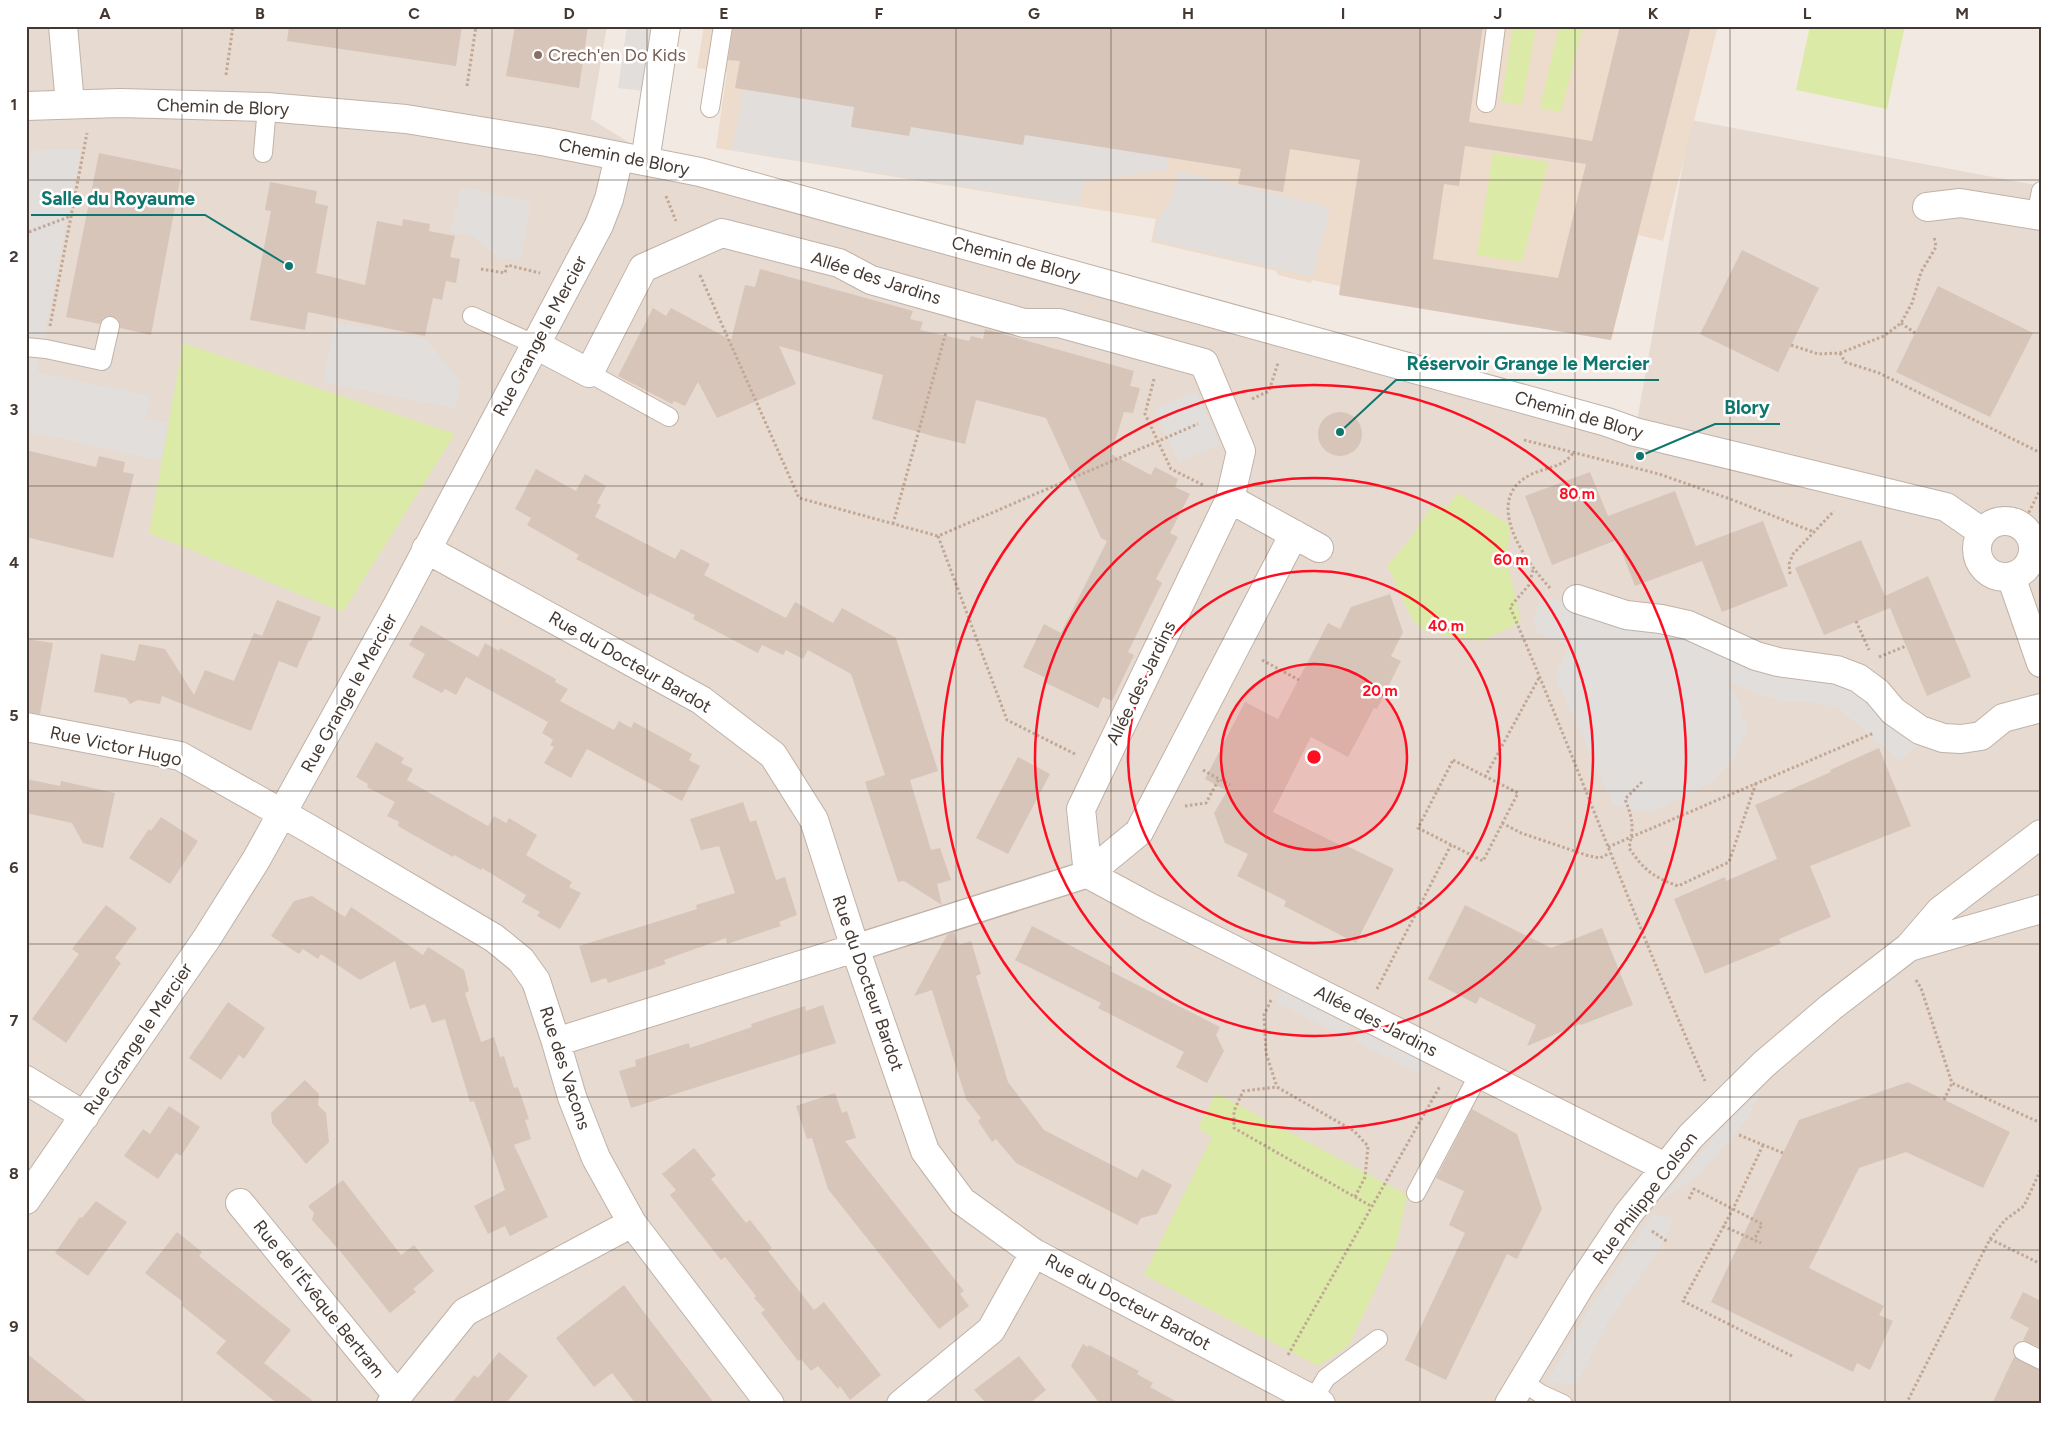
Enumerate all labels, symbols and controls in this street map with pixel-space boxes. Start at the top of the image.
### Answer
text: A [99,4,111,23]
text: B [255,4,265,23]
text: C [408,4,420,23]
text: D [563,4,575,23]
text: E [719,4,729,23]
text: F [875,4,884,23]
text: G [1028,4,1040,23]
text: H [1182,4,1194,23]
text: I [1341,4,1345,23]
text: J [1494,4,1502,23]
text: K [1648,4,1659,23]
text: L [1803,4,1812,23]
text: M [1955,4,1969,23]
place label: Crech'en Do Kids [548,44,686,66]
marker: Crech'en Do Kids [532,49,544,61]
street label: Chemin de Blory [156,94,290,120]
text: 1 [11,95,17,114]
street label: Chemin de Blory [557,134,692,181]
callout: Salle du Royaume [31,181,205,215]
text: Salle du Royaume [41,187,196,210]
street label: Chemin de Blory [949,231,1083,287]
text: 2 [9,247,19,266]
street label: Allée des Jardins [808,247,944,309]
street label: Rue Grange le Mercier [488,252,592,420]
callout: Réservoir Grange le Mercier [1396,346,1659,380]
text: Réservoir Grange le Mercier [1407,352,1649,375]
street label: Chemin de Blory [1512,386,1646,444]
callout: Blory [1715,390,1780,424]
text: Blory [1724,396,1770,419]
text: 3 [10,400,19,419]
text: 80 m [1559,485,1595,503]
text: 60 m [1493,551,1529,569]
text: 4 [9,553,19,572]
street label: Rue du Docteur Bardot [545,606,716,718]
street label: Rue Grange le Mercier [296,610,402,776]
street label: Allée des Jardins [1101,617,1181,749]
text: 40 m [1428,617,1464,635]
text: 20 m [1362,682,1398,700]
text: 5 [9,706,19,725]
street label: Rue Victor Hugo [48,721,184,771]
centre of rings [1305,748,1323,766]
text: 6 [9,858,19,877]
street label: Rue du Docteur Bardot [828,892,908,1074]
street label: Rue Grange le Mercier [79,959,197,1119]
street label: Allée des Jardins [1311,981,1441,1061]
street label: Rue des Vacons [535,1004,595,1132]
text: 7 [10,1011,19,1030]
street label: Rue Philippe Colson [1588,1127,1702,1269]
text: 8 [9,1164,19,1183]
street label: Rue de l'Évêque Bertram [249,1216,389,1382]
street label: Rue du Docteur Bardot [1041,1249,1215,1355]
text: 9 [9,1317,19,1336]

